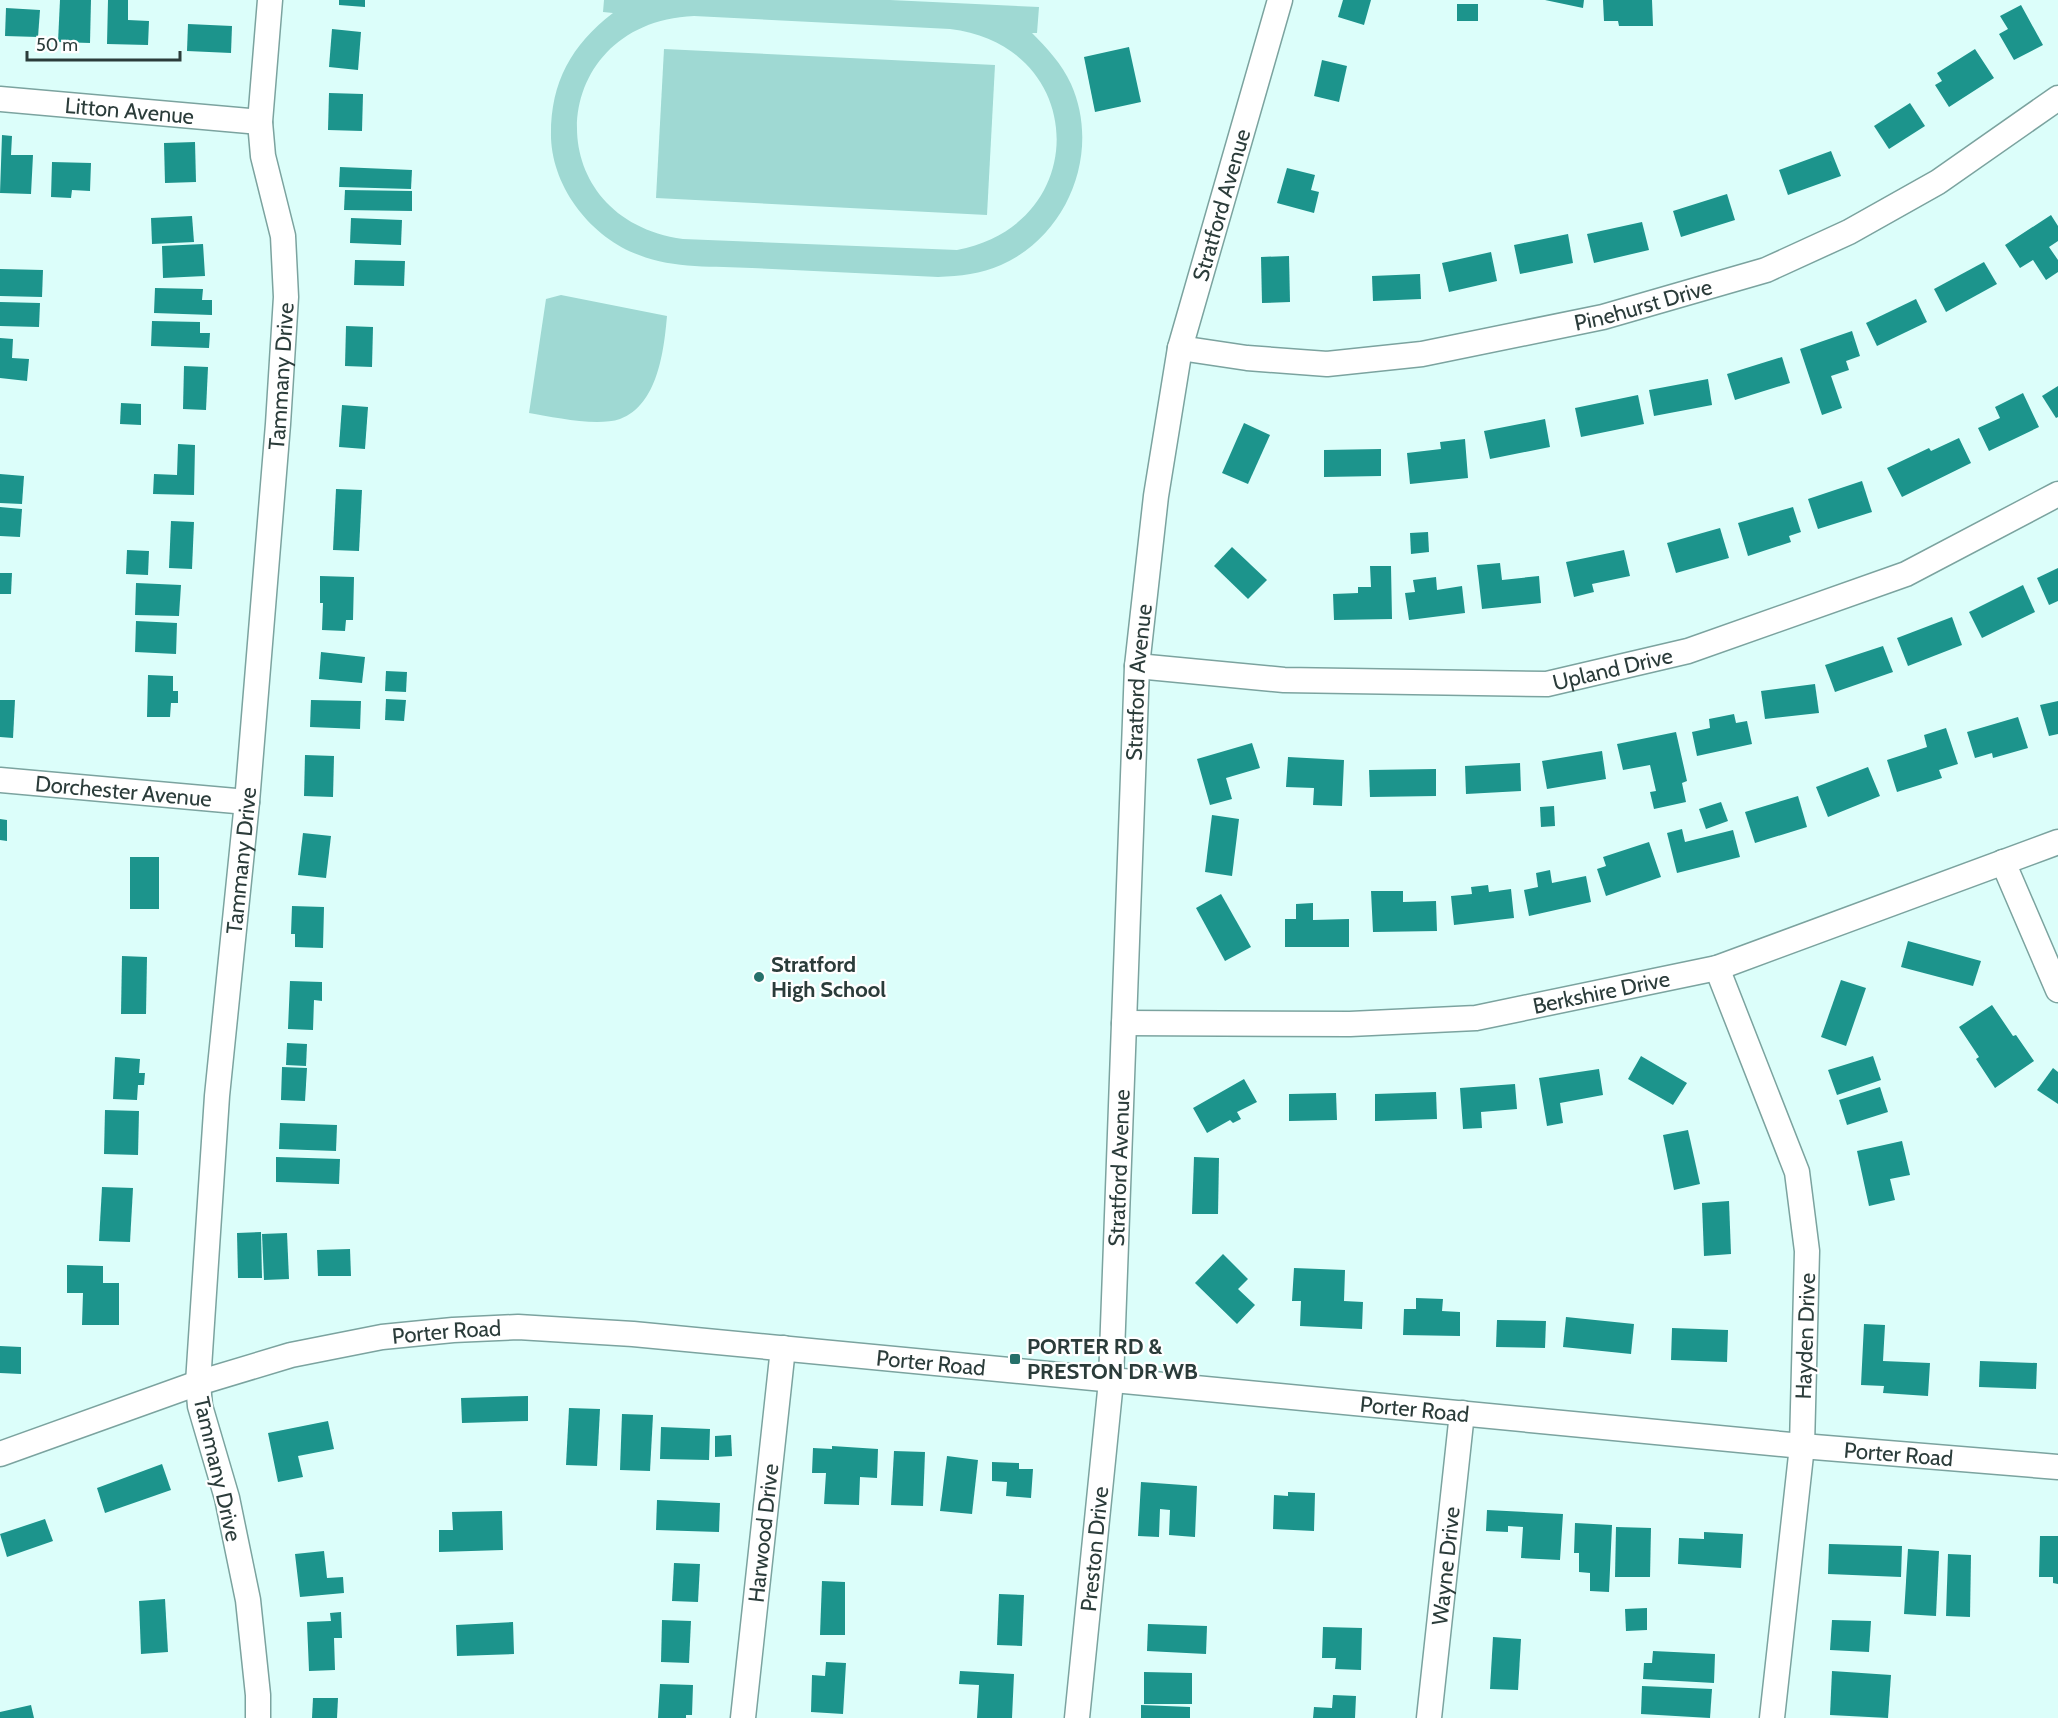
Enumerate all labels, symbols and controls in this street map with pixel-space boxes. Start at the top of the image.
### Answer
scale bar [27,24,180,62]
text: 50 m [36,34,78,56]
street label: Litton Avenue [64,92,195,130]
street label: Stratford Avenue [1187,126,1256,284]
street label: Pinehurst Drive [1572,273,1715,337]
street label: Tammany Drive [263,302,300,451]
street label: Stratford Avenue [1121,602,1158,761]
street label: Upland Drive [1550,642,1675,696]
street label: Dorchester Avenue [34,770,213,813]
street label: Tammany Drive [221,786,262,935]
place label: Stratford High School [771,951,886,1003]
street label: Berkshire Drive [1530,965,1672,1020]
marker: Stratford High School [752,970,766,984]
street label: Stratford Avenue [1103,1089,1136,1247]
street label: Hayden Drive [1790,1272,1821,1400]
street label: Porter Road [391,1315,502,1350]
place label: PORTER RD & PRESTON DR WB [1027,1333,1198,1385]
street label: Porter Road [875,1344,987,1382]
marker: PORTER RD & PRESTON DR WB [1008,1352,1022,1366]
street label: Porter Road [1359,1391,1470,1428]
street label: Tammany Drive [188,1394,247,1544]
street label: Porter Road [1843,1436,1954,1472]
street label: Harwood Drive [743,1462,784,1604]
street label: Preston Drive [1075,1485,1114,1613]
street label: Wayne Drive [1426,1505,1466,1627]

